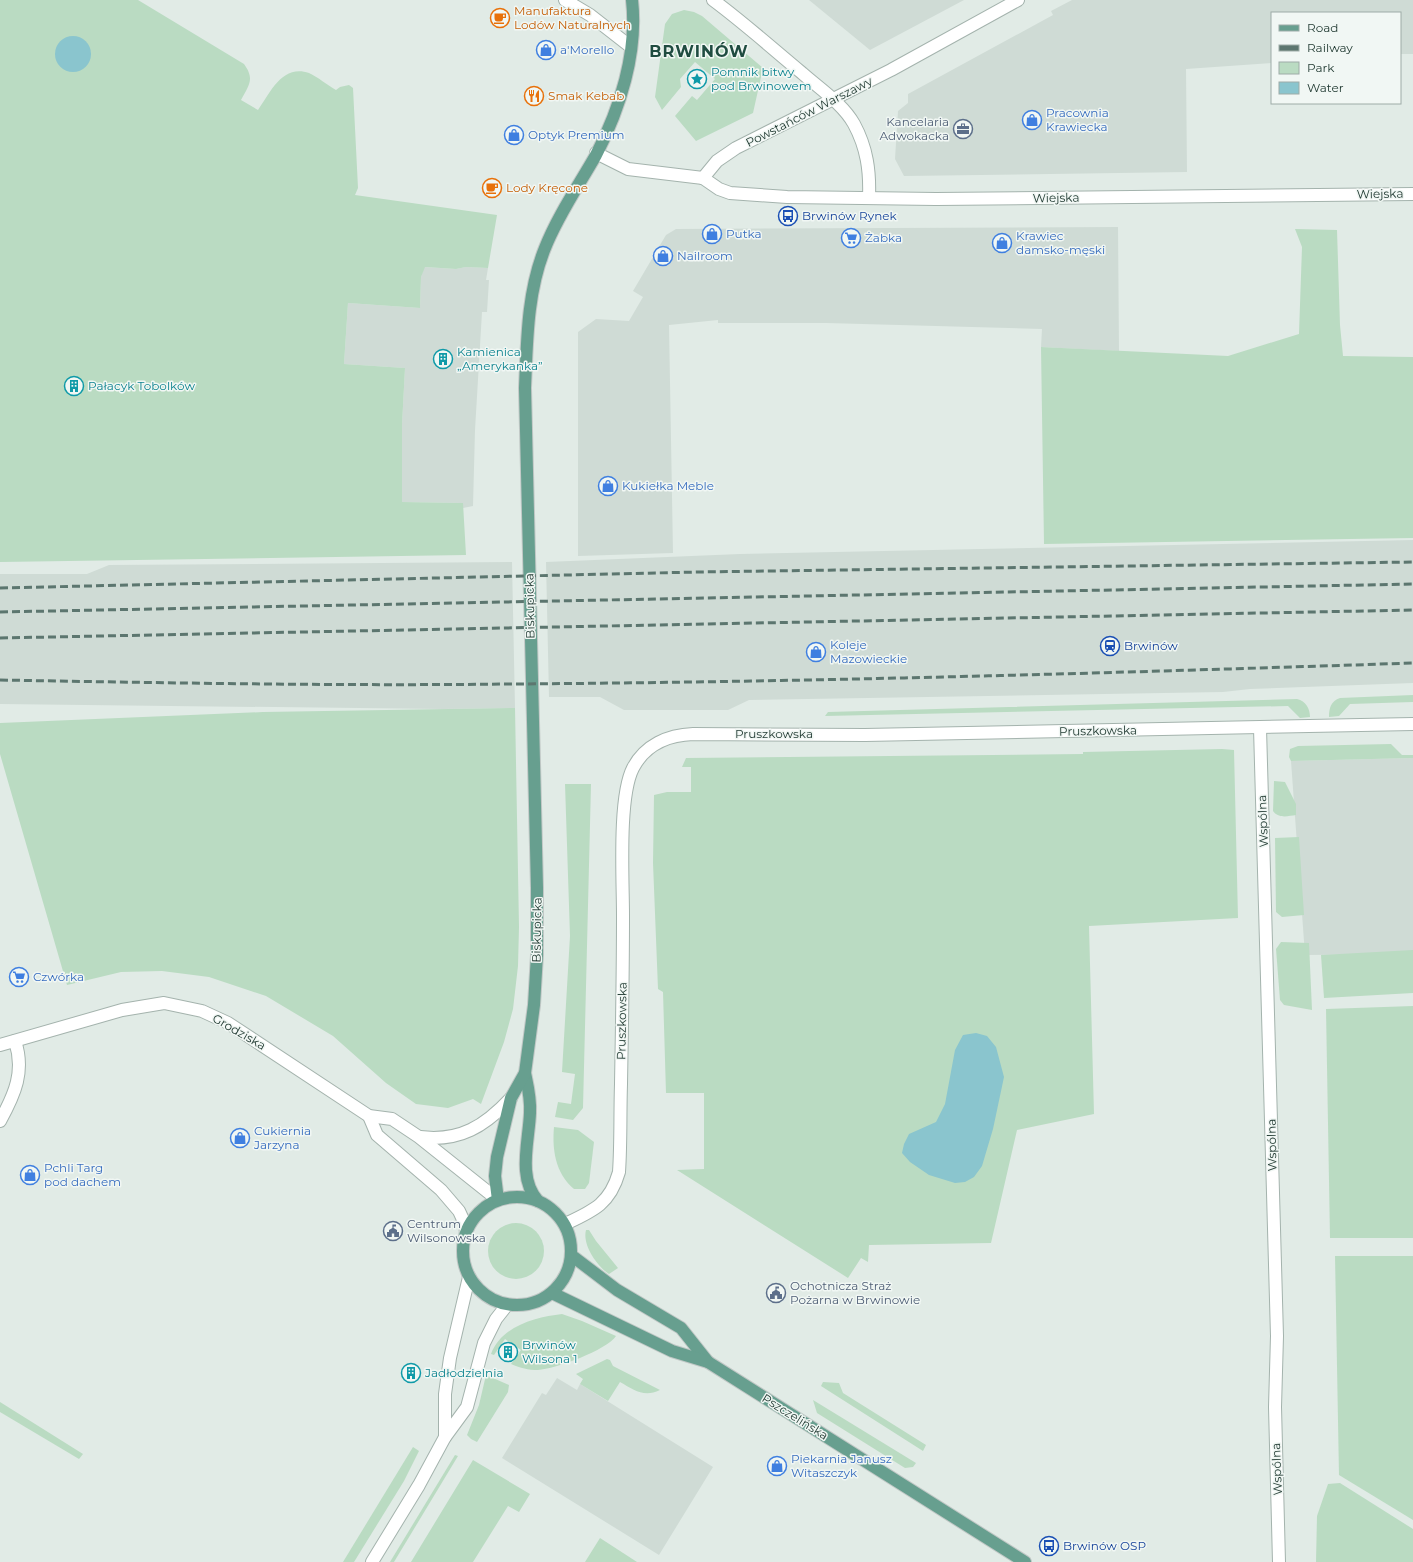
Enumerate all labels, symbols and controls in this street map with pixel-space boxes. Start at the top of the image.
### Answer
place label: Manufaktura Lodów Naturalnych [514,3,631,32]
cafe icon: Manufaktura Lodów Naturalnych [489,7,511,29]
legend [1271,12,1401,104]
text: Road [1307,20,1338,35]
shop icon: a'Morello [535,39,557,61]
text: Railway [1307,40,1353,55]
place label: a'Morello [560,42,614,57]
district label: BRWINÓW [649,42,749,61]
text: Park [1307,60,1335,75]
place label: Pomnik bitwy pod Brwinowem [711,64,812,93]
place icon: Pomnik bitwy pod Brwinowem [686,68,708,90]
street label: Powstańców Warszawy [743,73,875,150]
text: Water [1307,80,1344,95]
restaurant icon: Smak Kebab [523,85,545,107]
place label: Smak Kebab [548,88,624,103]
place label: Pracownia Krawiecka [1046,105,1109,134]
shop icon: Pracownia Krawiecka [1021,109,1043,131]
place label: Kancelaria Adwokacka [879,114,949,143]
office icon: Kancelaria Adwokacka [952,118,974,140]
shop icon: Optyk Premium [503,124,525,146]
place label: Optyk Premium [528,127,624,142]
cafe icon: Lody Kręcone [481,177,503,199]
place label: Lody Kręcone [506,180,588,195]
street label: Wiejska [1356,186,1404,201]
street label: Wiejska [1032,190,1080,205]
bus stop icon: Brwinów Rynek [777,205,799,227]
place label: Brwinów Rynek [802,208,898,223]
shop icon: Putka [701,223,723,245]
place label: Putka [726,226,762,241]
supermarket icon: Żabka [840,227,862,249]
place label: Krawiec damsko-męski [1016,228,1105,257]
place label: Żabka [865,230,902,245]
shop icon: Krawiec damsko-męski [991,232,1013,254]
shop icon: Nailroom [652,245,674,267]
place label: Nailroom [677,248,733,263]
place label: Kamienica „Amerykanka” [457,344,543,373]
building icon: Kamienica „Amerykanka” [432,348,454,370]
building icon: Pałacyk Tobolków [63,375,85,397]
place label: Pałacyk Tobolków [88,378,195,393]
shop icon: Kukiełka Meble [597,475,619,497]
place label: Kukiełka Meble [622,478,714,493]
street label: Biskupicka [521,573,538,639]
station icon: Brwinów [1099,635,1121,657]
place label: Koleje Mazowieckie [830,637,907,666]
place label: Brwinów [1124,638,1178,653]
shop icon: Koleje Mazowieckie [805,641,827,663]
street label: Pruszkowska [1059,722,1137,739]
street label: Pruszkowska [735,726,813,741]
street label: Wspólna [1254,794,1271,848]
street label: Biskupicka [528,897,545,963]
supermarket icon: Czwórka [8,966,30,988]
place label: Czwórka [33,969,84,984]
street label: Pruszkowska [613,982,630,1060]
street label: Grodziska [210,1010,269,1053]
street label: Wspólna [1264,1119,1279,1171]
place label: Cukiernia Jarzyna [253,1123,311,1152]
shop icon: Cukiernia Jarzyna [229,1127,251,1149]
place label: Pchli Targ pod dachem [44,1160,121,1189]
shop icon: Pchli Targ pod dachem [19,1164,41,1186]
place label: Centrum Wilsonowska [407,1216,486,1245]
public building icon: Centrum Wilsonowska [382,1220,404,1242]
place label: Ochotnicza Straż Pożarna w Brwinowie [790,1278,920,1307]
public building icon: Ochotnicza Straż Pożarna w Brwinowie [765,1282,787,1304]
place label: Brwinów Wilsona 1 [522,1337,578,1366]
building icon: Brwinów Wilsona 1 [497,1341,519,1363]
building icon: Jadłodzielnia [400,1362,422,1384]
place label: Jadłodzielnia [424,1365,504,1380]
street label: Pszczelińska [759,1390,831,1443]
street label: Wspólna [1268,1442,1285,1496]
place label: Piekarnia Janusz Witaszczyk [791,1451,892,1480]
shop icon: Piekarnia Janusz Witaszczyk [766,1455,788,1477]
bus stop icon: Brwinów OSP [1038,1535,1060,1557]
place label: Brwinów OSP [1063,1538,1146,1553]

